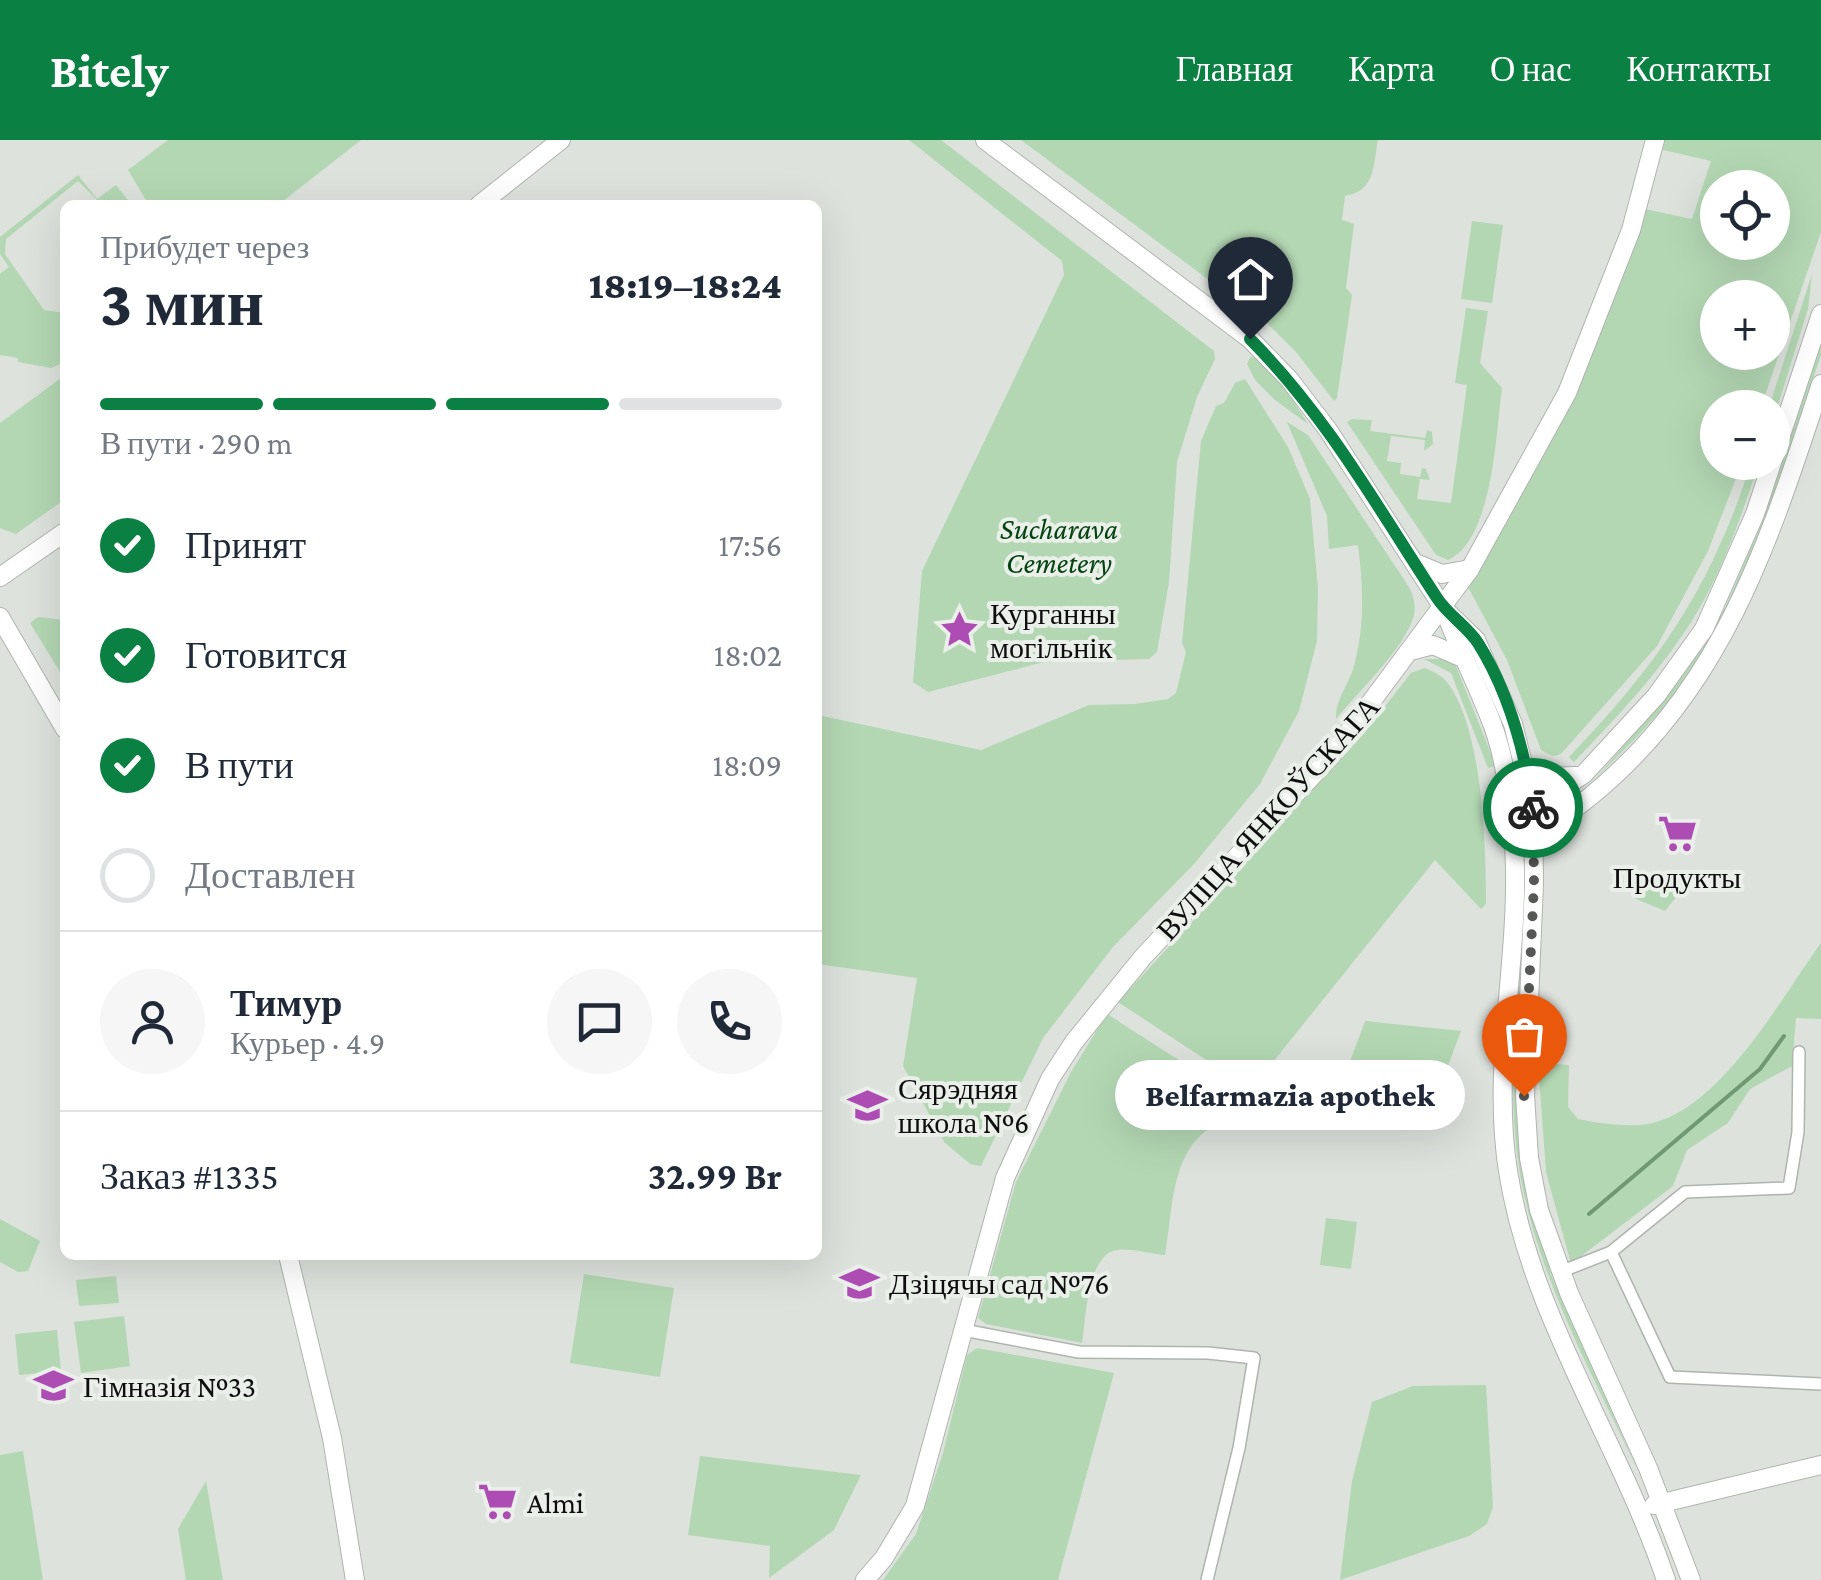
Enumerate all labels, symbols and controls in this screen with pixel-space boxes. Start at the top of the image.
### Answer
text: Bitely [50,44,169,97]
text: Главная [1176,50,1293,89]
text: Карта [1348,50,1435,89]
text: О нас [1490,50,1572,89]
text: Контакты [1627,50,1771,89]
map controls [1700,170,1790,480]
button: locate [1700,170,1790,260]
text: Прибудет через [100,229,309,265]
pin [1208,237,1293,340]
icon: home [1223,252,1278,307]
text: 18:19–18:24 [589,264,782,306]
text: 3 мин [100,267,264,339]
button: + [1700,280,1790,370]
button: − [1700,390,1790,480]
text: В пути · 290 m [100,425,293,461]
park label: Sucharava Cemetery [1000,512,1118,580]
icon: check [100,518,155,573]
text: Принят [185,524,306,566]
text: 17:56 [718,527,782,563]
place label: Курганны могільнік [990,597,1116,664]
place icon: Курганны могільнік [939,609,981,651]
icon: check [100,628,155,683]
text: Готовится [185,634,347,676]
text: 18:02 [714,637,782,673]
street label: ВУЛІЦА ЯНКОЎСКАГА [1150,689,1386,946]
icon: check [100,738,155,793]
text: В пути [185,744,294,786]
text: 18:09 [713,747,782,783]
courier [1483,758,1583,858]
icon: bike [1506,781,1561,836]
supermarket icon: Продукты [1656,812,1698,854]
text: Доставлен [185,854,355,896]
place label: Продукты [1613,861,1741,894]
button: person [100,969,205,1074]
button: chat [547,969,652,1074]
button: phone [677,969,782,1074]
text: Тимур [230,982,342,1024]
pin [1482,994,1567,1097]
icon: bag [1497,1009,1552,1064]
text: Курьер · 4.9 [230,1025,385,1061]
callout: Belfarmazia apothek [1114,1061,1464,1131]
place label: Сярэдняя школа №6 [898,1072,1029,1139]
text: Belfarmazia apothek [1145,1077,1435,1113]
school or university icon: Сярэдняя школа №6 [847,1084,889,1126]
text: Заказ #1335 [100,1155,279,1197]
text: 32.99 Br [648,1155,782,1197]
school or university icon: Дзіцячы сад №76 [838,1262,880,1304]
place label: Дзіцячы сад №76 [889,1267,1110,1300]
school or university icon: Гімназія №33 [32,1365,74,1407]
place label: Гімназія №33 [83,1370,256,1403]
supermarket icon: Almi [476,1481,518,1523]
place label: Almi [527,1486,584,1519]

